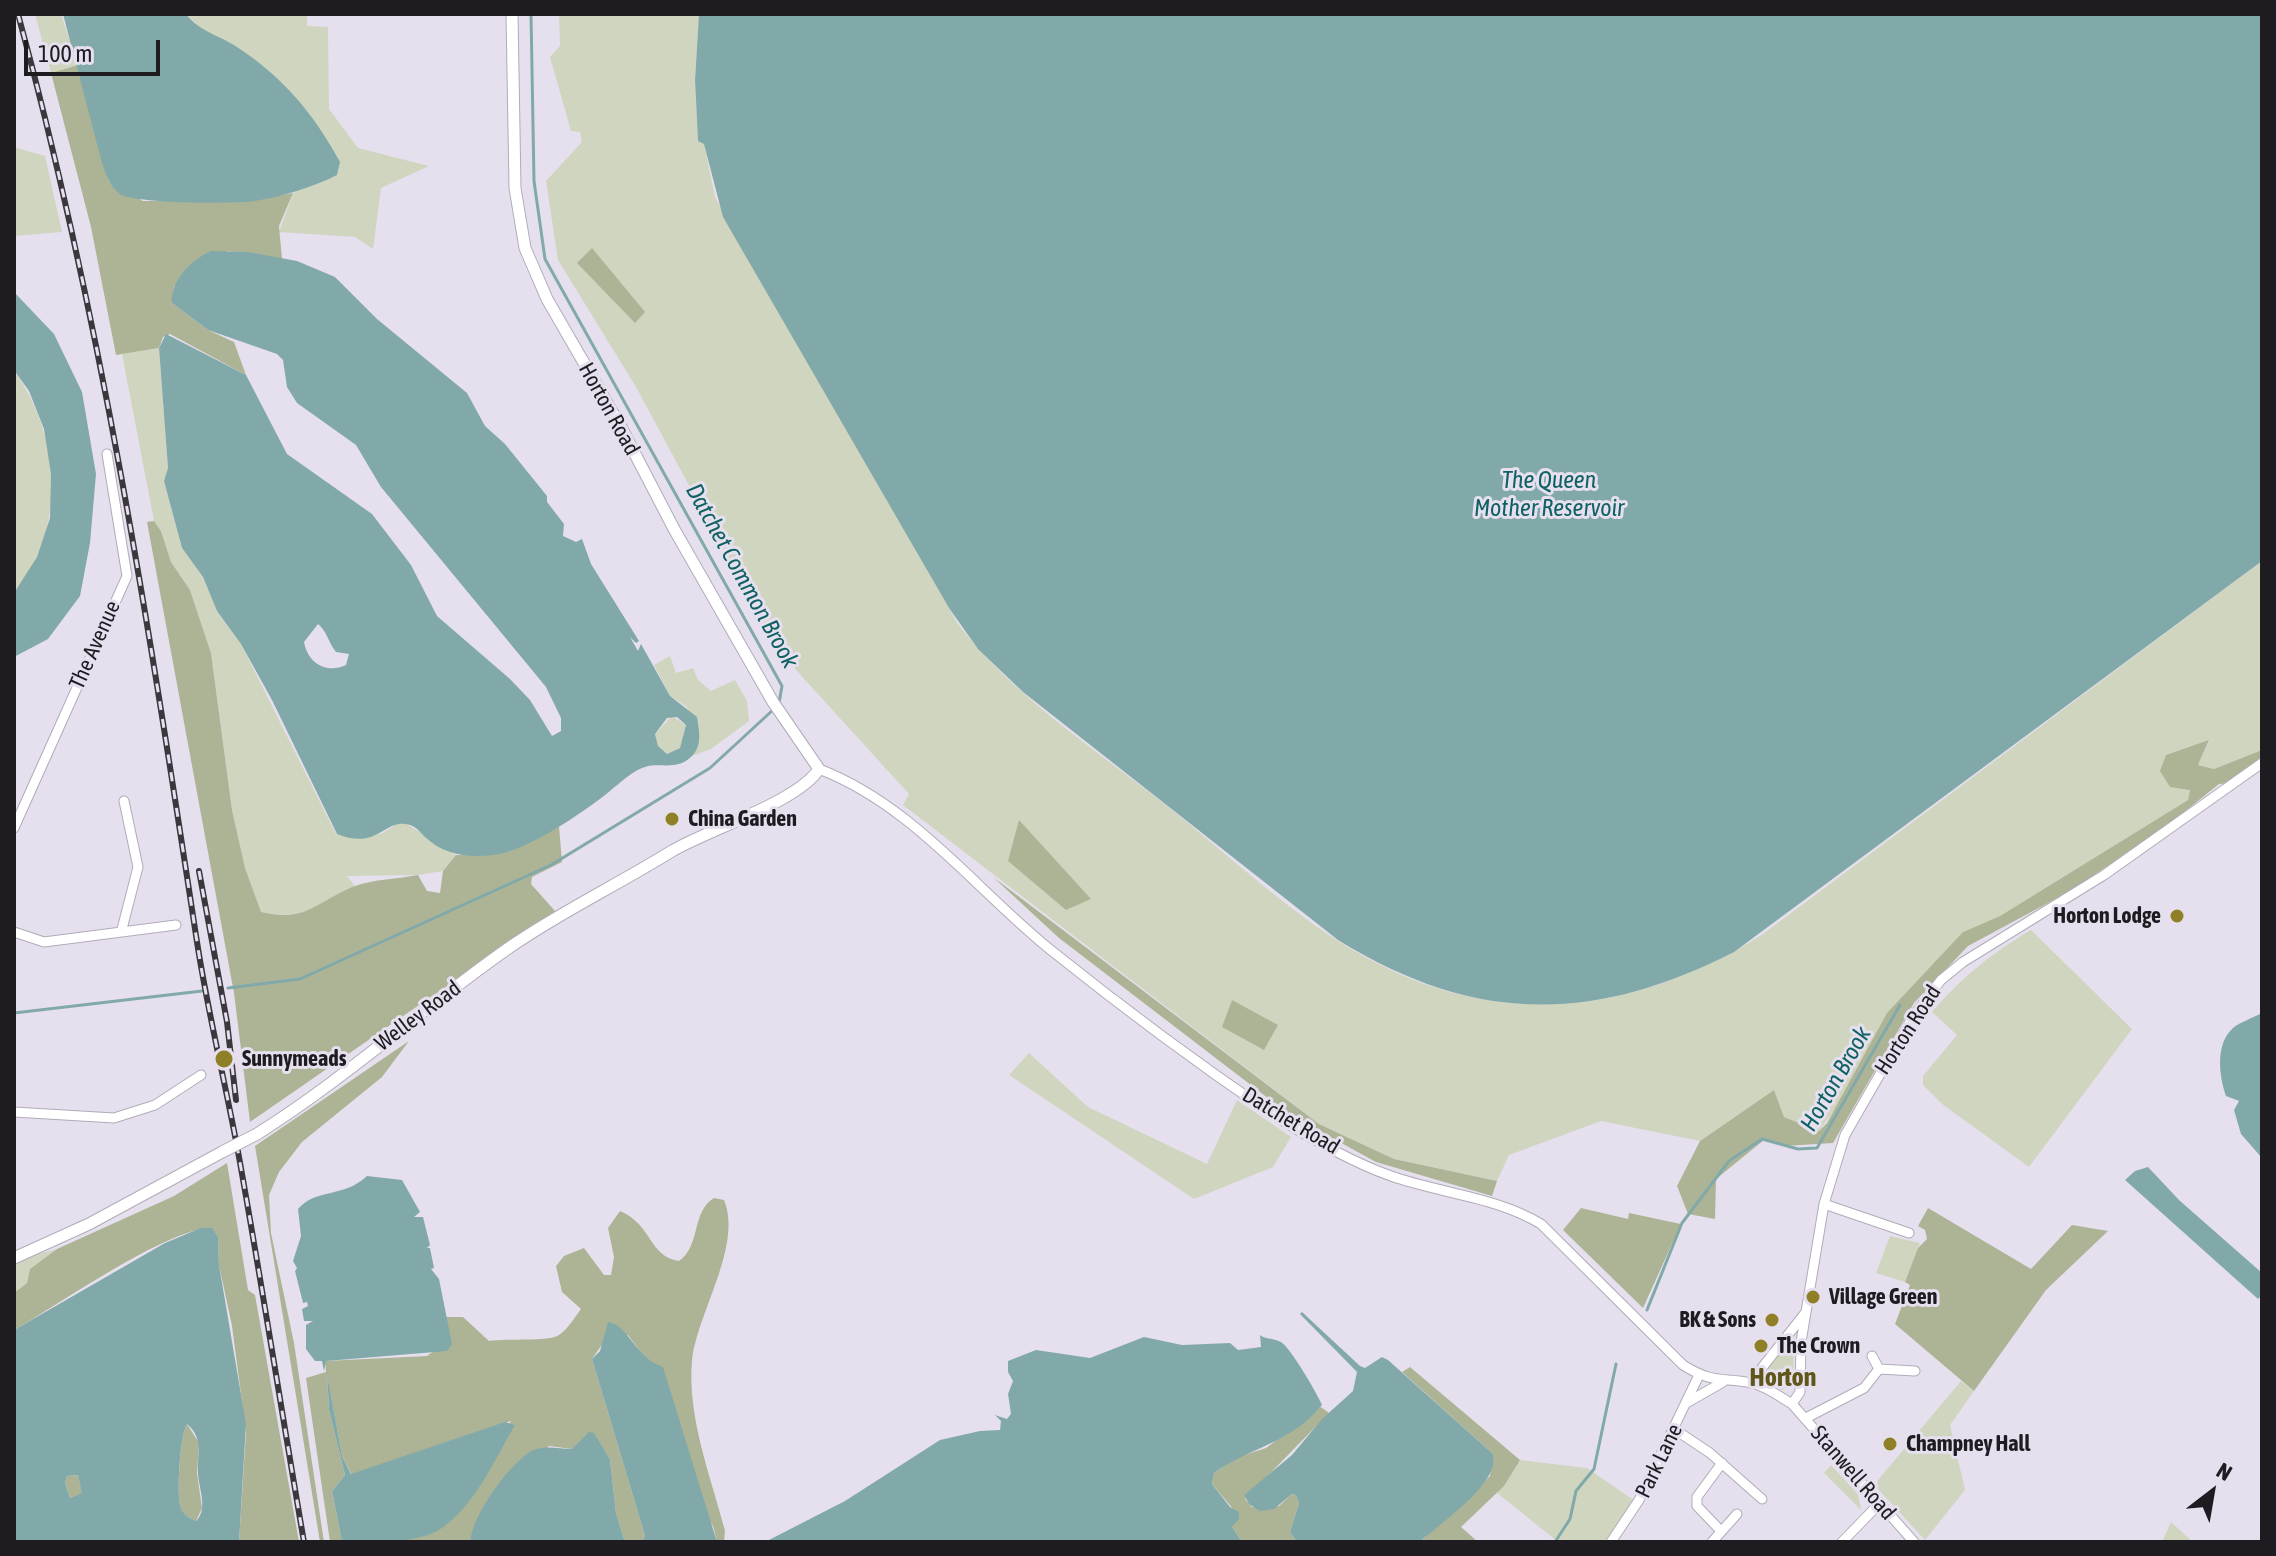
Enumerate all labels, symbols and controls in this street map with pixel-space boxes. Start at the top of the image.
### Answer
scale bar [28,24,164,74]
text: 100 m [38,40,92,67]
street label: Horton Road [573,358,645,460]
water label: The Queen Mother Reservoir [1474,466,1624,522]
water label: Datchet Common Brook [679,479,805,673]
street label: The Avenue [64,597,126,693]
place label: China Garden [688,806,797,832]
marker: China Garden [663,810,681,828]
place label: Horton Lodge [2053,903,2161,929]
marker: Horton Lodge [2168,907,2186,925]
street label: Welley Road [370,975,466,1057]
street label: Horton Road [1869,980,1947,1080]
water label: Horton Brook [1795,1022,1877,1136]
place label: Sunnymeads [242,1046,347,1072]
marker: Sunnymeads [213,1048,235,1070]
street label: Datchet Road [1238,1082,1344,1160]
place label: Village Green [1829,1284,1937,1310]
marker: Village Green [1804,1288,1822,1306]
place label: BK & Sons [1679,1307,1756,1333]
marker: BK & Sons [1763,1311,1781,1329]
place label: The Crown [1777,1333,1860,1359]
marker: The Crown [1752,1337,1770,1355]
district label: Horton [1750,1362,1816,1394]
street label: Park Lane [1630,1420,1688,1502]
street label: Stanwell Road [1805,1421,1901,1525]
place label: Champney Hall [1906,1431,2030,1457]
marker: Champney Hall [1881,1435,1899,1453]
north arrow [2172,1452,2252,1532]
text: N [2212,1457,2237,1486]

